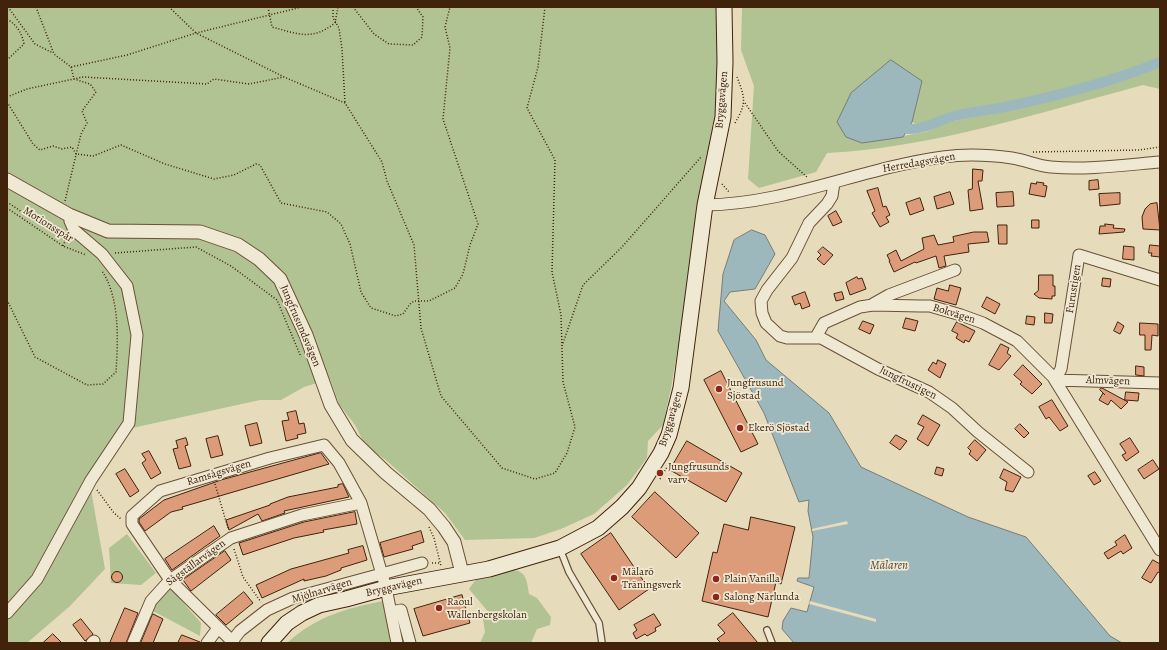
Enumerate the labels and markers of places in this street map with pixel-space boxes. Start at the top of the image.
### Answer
place label: Jungfrusund Sjöstad [727,376,784,402]
marker: Jungfrusund Sjöstad [714,384,724,394]
place label: Ekerö Sjöstad [748,421,809,435]
marker: Ekerö Sjöstad [735,423,745,433]
place label: Jungfrusunds varv [668,460,729,486]
marker: Jungfrusunds varv [655,468,665,478]
place label: Mälarö Träningsverk [622,565,681,591]
place label: Plain Vanilla [724,572,780,586]
marker: Mälarö Träningsverk [609,573,619,583]
marker: Plain Vanilla [711,574,721,584]
place label: Salong Närlunda [724,590,799,604]
marker: Salong Närlunda [711,592,721,602]
place label: Raoul Wallenbergskolan [447,595,527,621]
marker: Raoul Wallenbergskolan [434,603,444,613]

